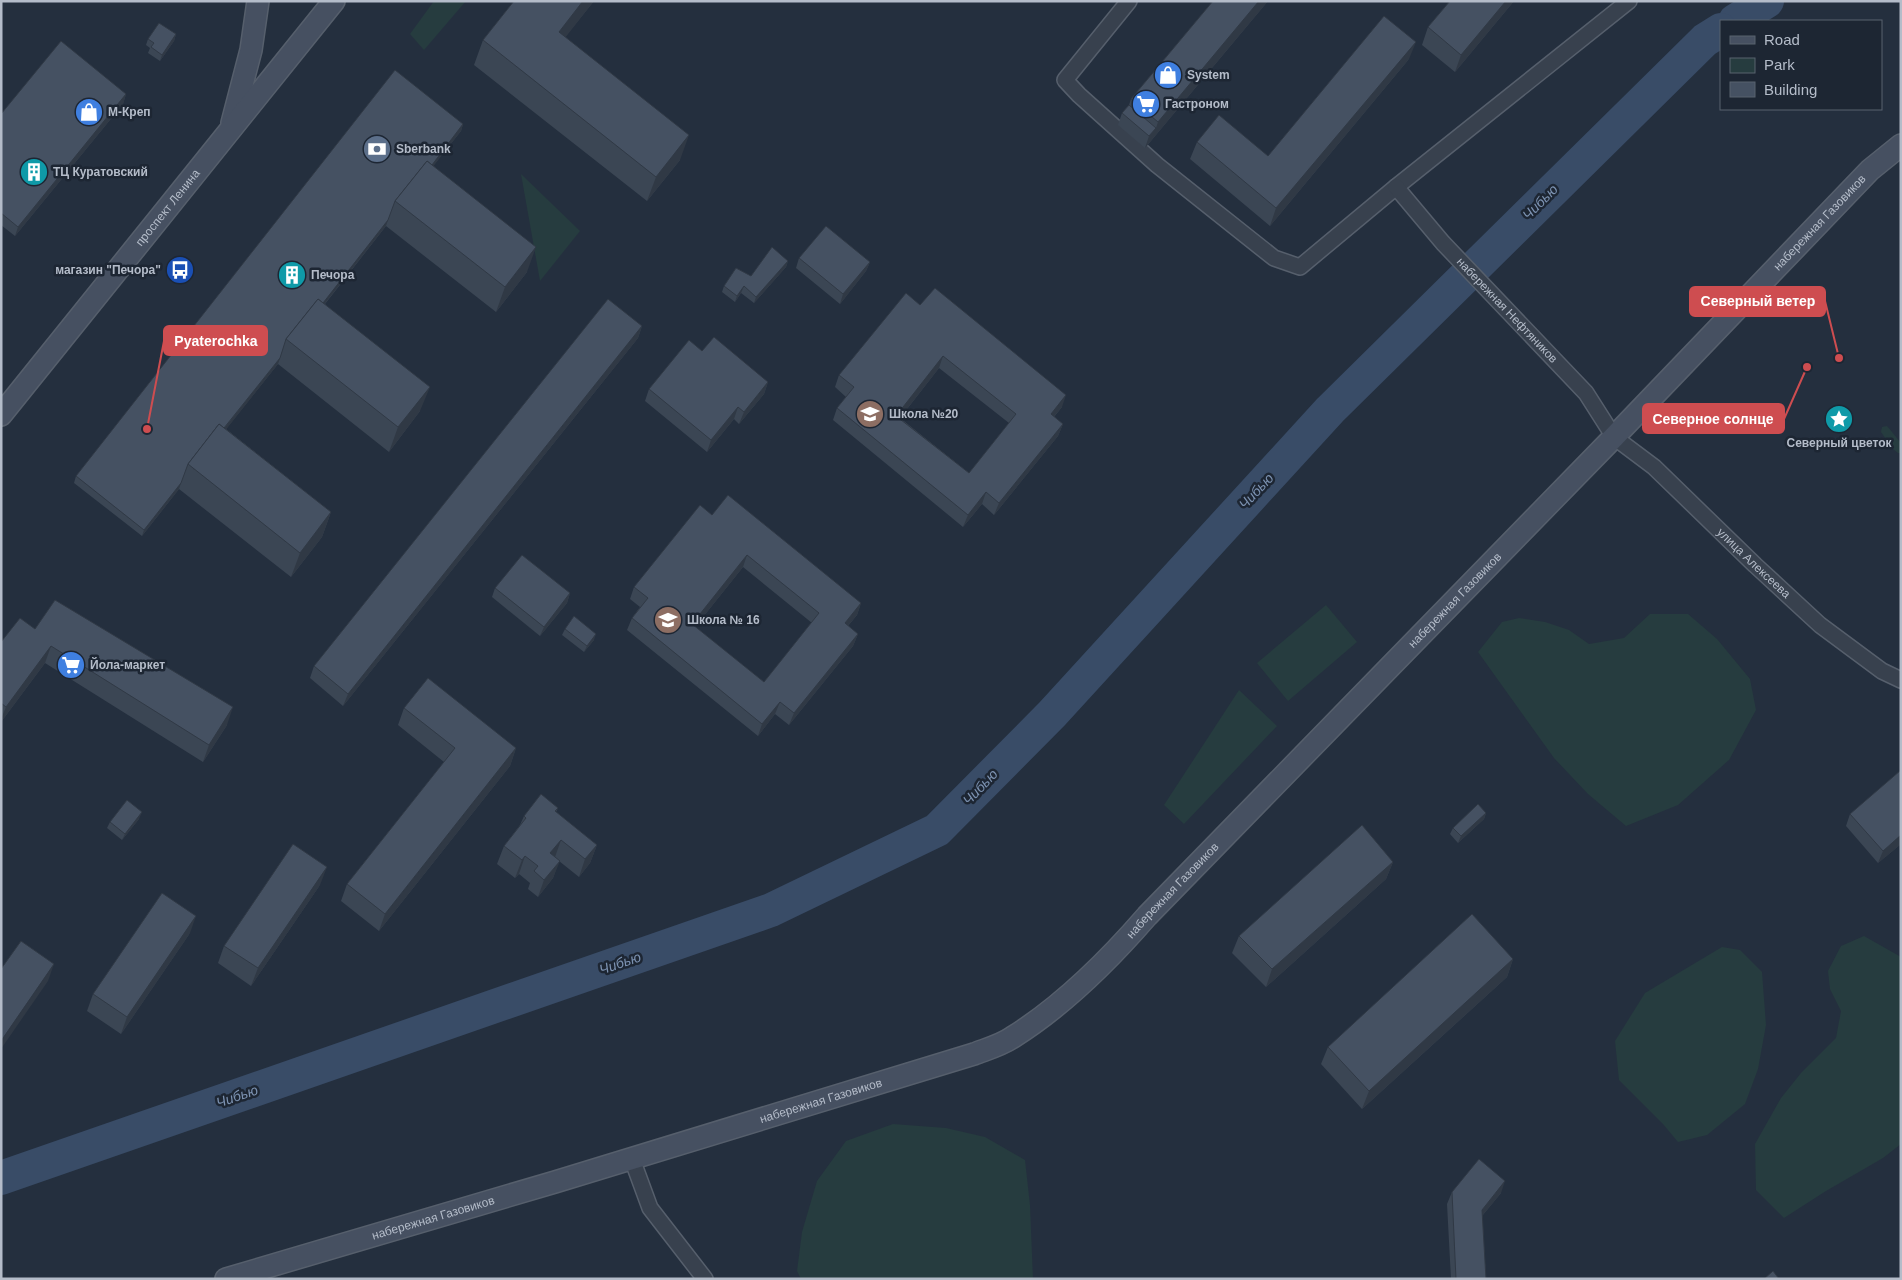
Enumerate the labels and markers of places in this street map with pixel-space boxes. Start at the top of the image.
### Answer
shop icon: System [1153,60,1183,90]
place label: System [1187,68,1230,82]
supermarket icon: Гастроном [1131,89,1161,119]
shop icon: М-Креп [74,97,104,127]
place label: Гастроном [1165,97,1229,111]
place label: М-Креп [108,105,151,119]
bank icon: Sberbank [362,134,392,164]
place label: Sberbank [396,142,451,156]
building icon: ТЦ Куратовский [19,157,49,187]
place label: ТЦ Куратовский [53,165,148,179]
bus stop icon: магазин "Печора" [165,255,195,285]
building icon: Печора [277,260,307,290]
place label: магазин "Печора" [55,263,161,277]
place label: Печора [311,268,355,282]
callout: Северный ветер [1690,287,1825,316]
callout: Pyaterochka [164,326,267,355]
school or university icon: Школа №20 [855,399,885,429]
callout: Северное солнце [1643,404,1784,433]
place icon: Северный цветок [1824,404,1854,434]
place label: Школа №20 [889,407,959,421]
place label: Северный цветок [1787,436,1892,450]
school or university icon: Школа № 16 [653,605,683,635]
place label: Школа № 16 [687,613,760,627]
supermarket icon: Йола-маркет [56,650,86,680]
place label: Йола-маркет [90,657,165,672]

